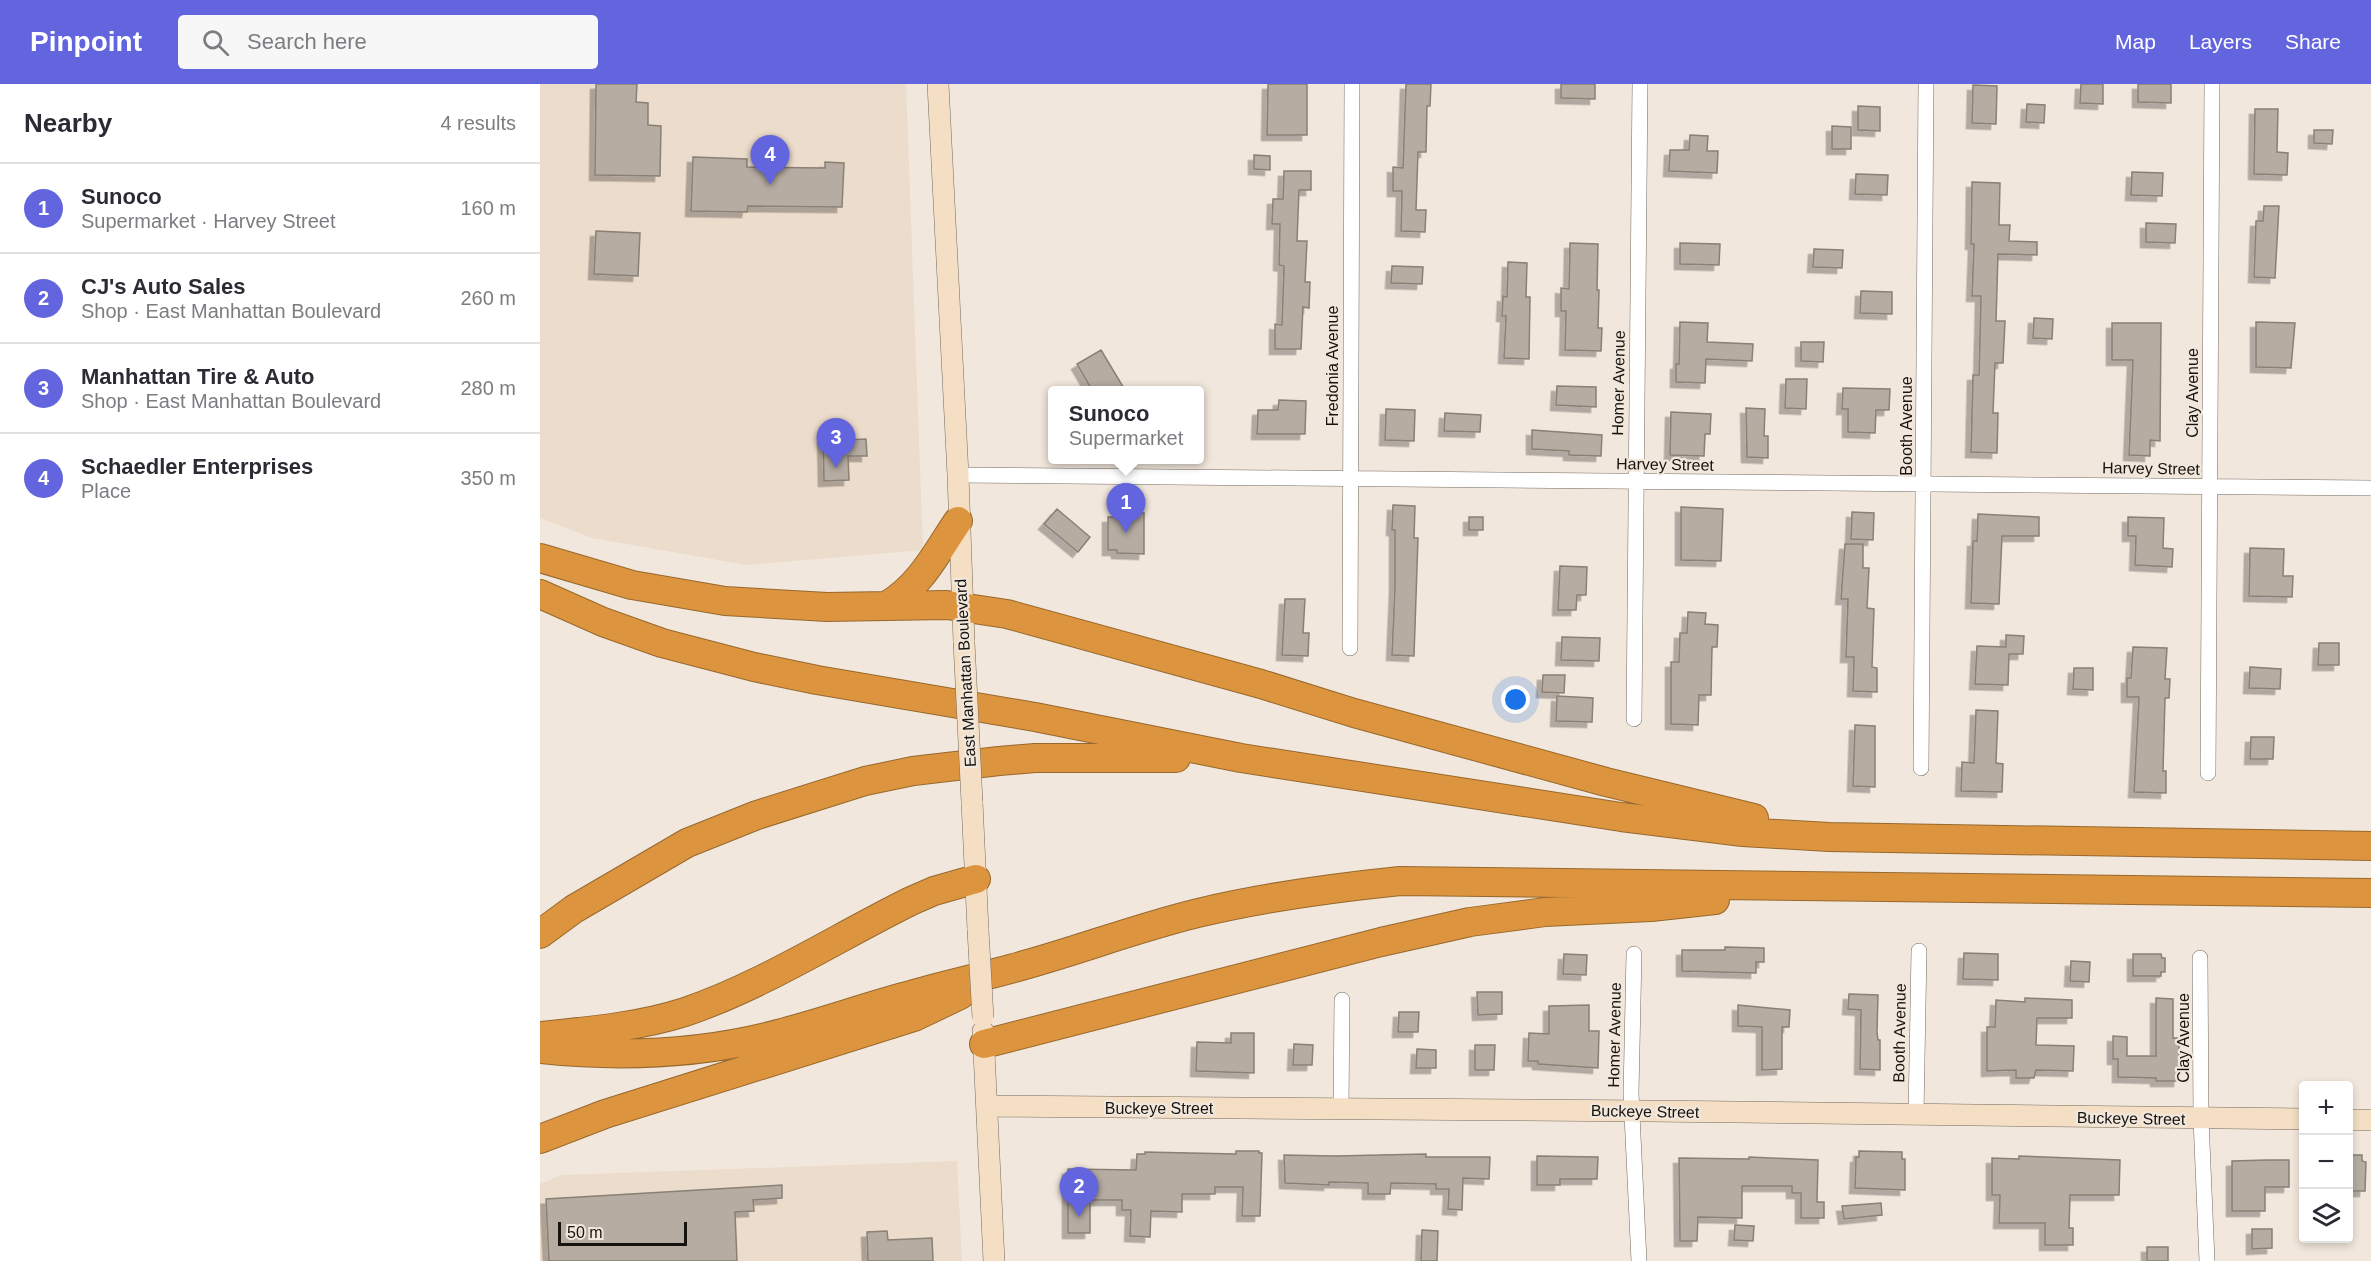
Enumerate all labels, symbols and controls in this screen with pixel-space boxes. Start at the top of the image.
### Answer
search box [178,15,598,69]
text: Pinpoint [30,26,142,57]
icon: search [199,26,232,59]
text: Search here [247,29,367,54]
text: Map [2115,30,2156,53]
text: Layers [2189,30,2252,53]
text: Share [2285,30,2341,53]
text: Nearby [24,108,112,138]
text: 4 results [440,112,516,134]
pin: 4 [750,135,790,185]
text: Sunoco [81,184,162,209]
text: 1 [38,197,49,219]
text: 160 m [460,197,516,219]
text: Supermarket · Harvey Street [81,210,336,232]
text: CJ's Auto Sales [81,274,246,299]
text: 2 [38,287,49,309]
text: 260 m [460,287,516,309]
text: Shop · East Manhattan Boulevard [81,300,381,322]
street label: Fredonia Avenue [1324,306,1341,426]
street label: Homer Avenue [1609,330,1628,436]
street label: Clay Avenue [2184,348,2201,438]
text: Manhattan Tire & Auto [81,364,314,389]
street label: Booth Avenue [1898,376,1915,476]
text: 3 [38,377,49,399]
text: 280 m [460,377,516,399]
popup [1048,386,1204,464]
text: Shop · East Manhattan Boulevard [81,390,381,412]
text: Sunoco [1069,401,1149,426]
pin: 3 [816,418,856,468]
text: Supermarket [1069,427,1183,449]
text: Schaedler Enterprises [81,454,313,479]
street label: Harvey Street [1616,455,1715,474]
street label: Harvey Street [2102,459,2201,478]
text: 4 [38,467,49,489]
text: 350 m [460,467,516,489]
text: Place [81,480,131,502]
pin: 1 [1106,484,1146,533]
street label: East Manhattan Boulevard [952,578,979,768]
your location [1501,685,1530,714]
street label: Homer Avenue [1605,982,1624,1088]
street label: Booth Avenue [1890,983,1909,1083]
street label: Clay Avenue [2175,993,2192,1083]
map controls [2299,1081,2353,1243]
button: + [2299,1081,2353,1135]
street label: Buckeye Street [1105,1100,1214,1117]
street label: Buckeye Street [1591,1102,1700,1121]
street label: Buckeye Street [2077,1109,2186,1128]
button: − [2299,1135,2353,1189]
pin: 2 [1060,1168,1098,1217]
button: layers [2299,1189,2353,1243]
scale bar [558,1219,687,1246]
text: 50 m [567,1224,603,1241]

